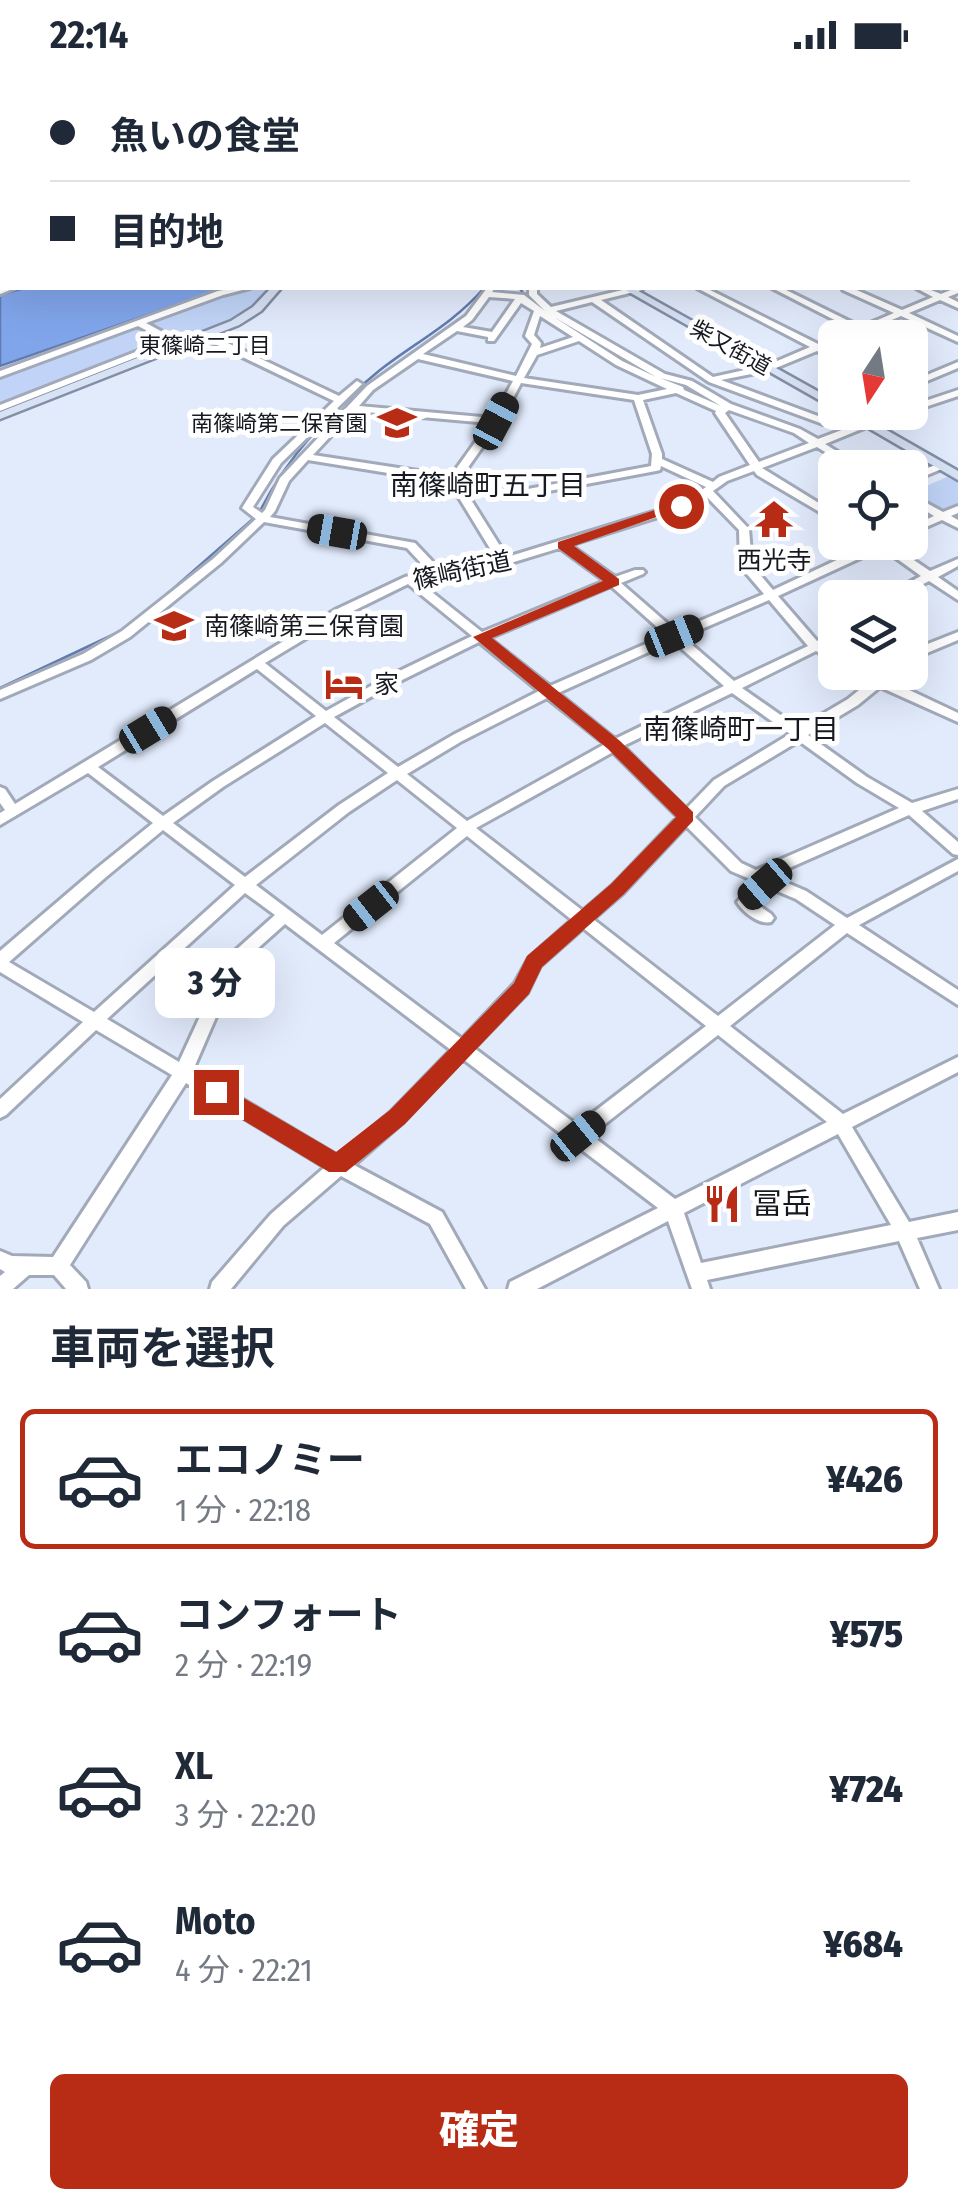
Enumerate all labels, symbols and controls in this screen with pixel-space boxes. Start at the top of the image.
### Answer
text: 22:14 [50,12,128,58]
text: 魚いの食堂 [110,113,300,159]
text: 目的地 [110,209,224,255]
street label: 柴又街道 [686,314,776,381]
north arrow [818,320,928,430]
map controls [818,320,928,690]
district label: 東篠崎二丁目 [139,332,271,359]
car [469,387,523,455]
school or university icon: 南篠崎第二保育園 [376,402,418,444]
place label: 南篠崎第二保育園 [191,410,367,437]
button: locate [818,450,928,560]
district label: 南篠崎町五丁目 [390,469,586,502]
route start [659,484,704,529]
temple icon: 西光寺 [753,498,795,540]
car [305,512,369,552]
street label: 篠崎街道 [410,546,514,596]
place label: 西光寺 [736,546,812,576]
button: layers [818,580,928,690]
school or university icon: 南篠崎第三保育園 [153,605,195,647]
car [641,611,707,661]
place label: 南篠崎第三保育園 [204,612,404,642]
hotel icon: 家 [323,663,365,705]
place label: 家 [374,670,399,700]
car [115,702,181,758]
district label: 南篠崎町一丁目 [643,713,839,746]
car [733,853,797,915]
car [338,876,404,936]
callout: 3 分 [156,947,276,1017]
text: 3 分 [188,964,242,1002]
route end [194,1070,239,1115]
car [545,1105,611,1167]
restaurant icon: 冨岳 [701,1183,743,1225]
place label: 冨岳 [752,1186,812,1222]
text: 車両を選択 [50,1322,275,1376]
icon: car [55,1434,145,1524]
text: エコノミー [175,1437,365,1483]
text: ¥426 [826,1456,903,1502]
text: 1 分 · 22:18 [175,1491,311,1529]
icon: car [55,1589,145,1679]
text: コンフォート [175,1592,402,1638]
text: ¥575 [830,1611,903,1657]
text: 2 分 · 22:19 [175,1646,312,1684]
text: XL [175,1743,213,1789]
icon: car [55,1744,145,1834]
text: ¥724 [829,1766,903,1812]
text: 3 分 · 22:20 [175,1796,317,1834]
text: Moto [175,1898,256,1944]
icon: car [55,1899,145,1989]
text: ¥684 [824,1921,903,1967]
text: 4 分 · 22:21 [175,1951,313,1989]
button: 確定 [50,2074,908,2189]

